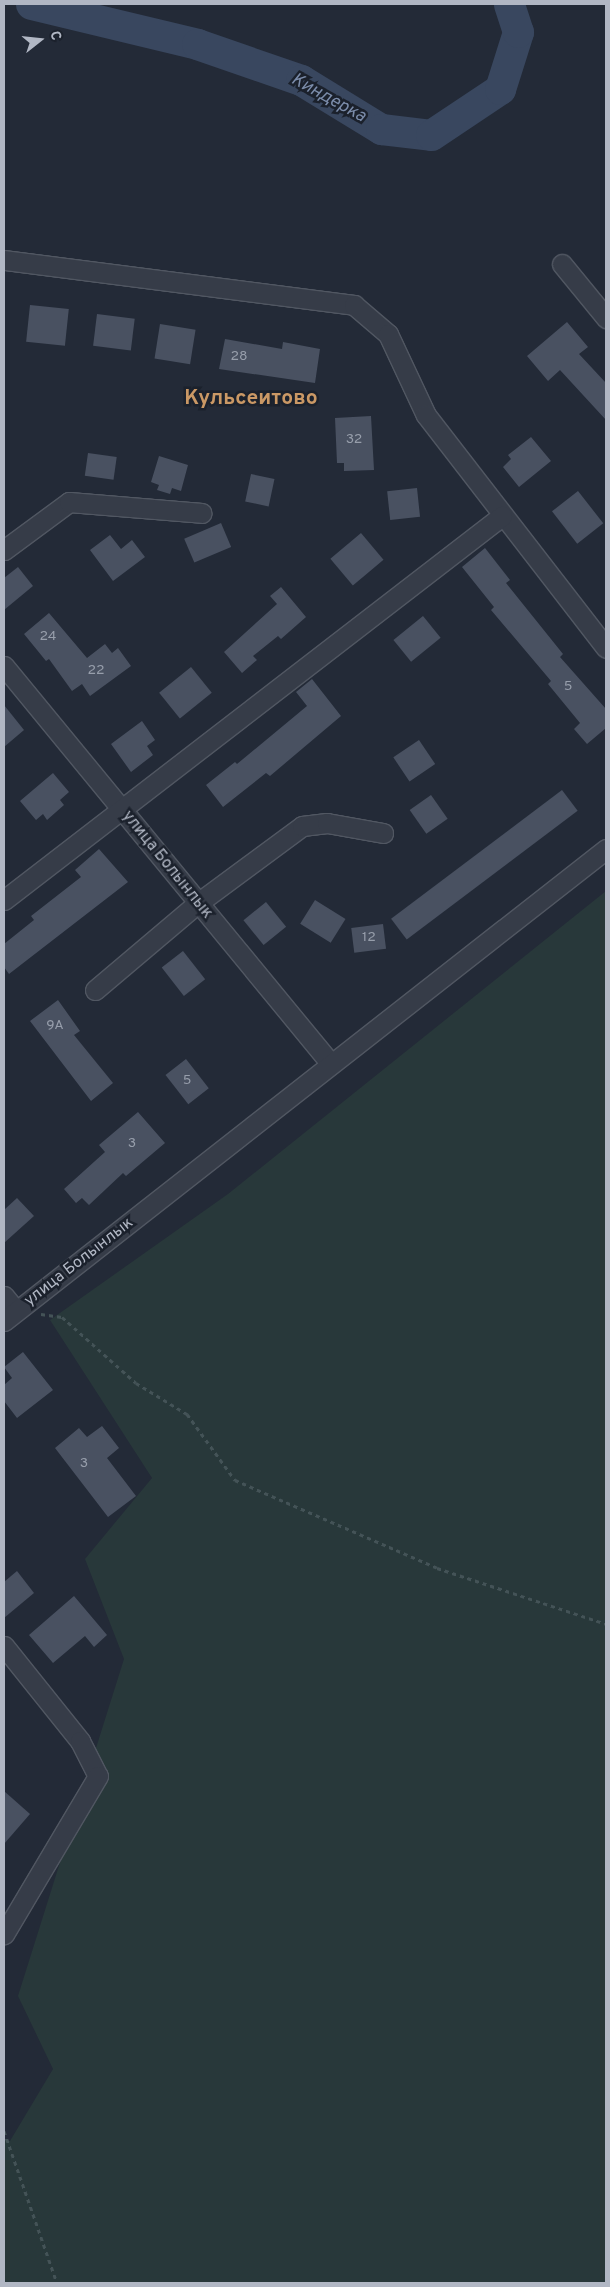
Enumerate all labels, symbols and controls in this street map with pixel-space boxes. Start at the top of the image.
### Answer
north arrow [15,15,65,65]
text: С [45,29,64,42]
water label: Киндерка [287,70,369,128]
house number: 28 [230,349,248,365]
district label: Кульсеитово [184,386,318,412]
house number: 32 [346,432,362,448]
house number: 24 [39,629,57,645]
house number: 22 [87,663,105,679]
house number: 5 [564,679,572,695]
street label: улица Болынлык [118,807,216,923]
house number: 12 [362,930,376,946]
house number: 9А [46,1018,64,1034]
house number: 5 [183,1073,191,1089]
house number: 3 [128,1136,136,1152]
street label: улица Болынлык [21,1213,137,1311]
house number: 3 [80,1456,88,1472]

